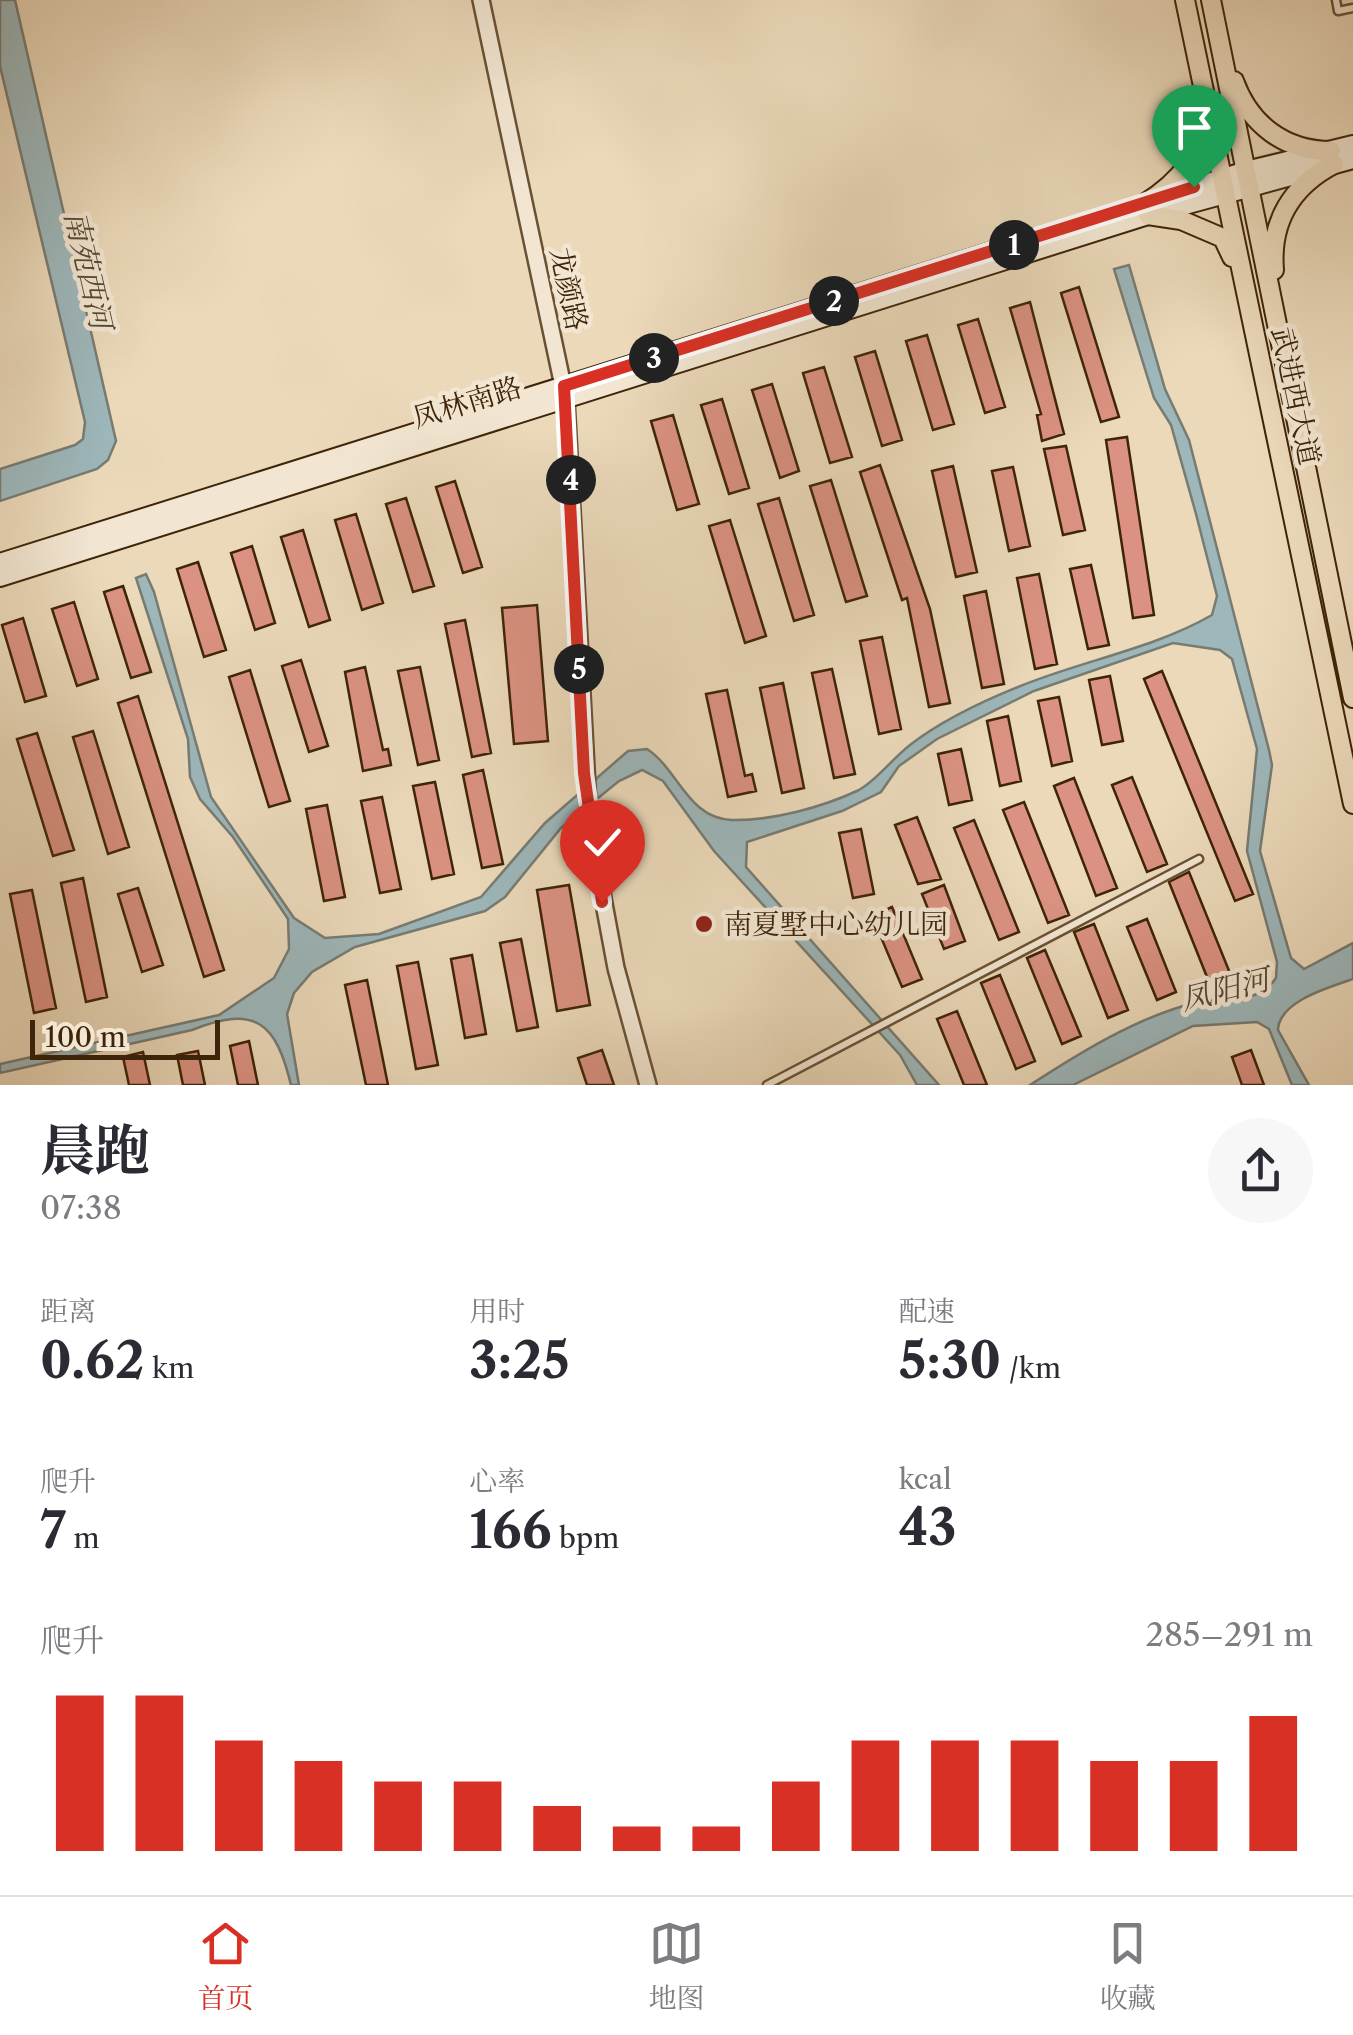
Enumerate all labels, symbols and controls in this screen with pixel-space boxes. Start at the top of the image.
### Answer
pin [1152,85,1237,188]
icon: arrive [1167,100,1222,155]
water label: 南苑西河 [57,207,121,337]
pin: 1 [989,220,1039,270]
text: 1 [1008,228,1020,262]
street label: 龙颜路 [544,244,594,334]
pin: 2 [809,276,859,326]
text: 2 [826,284,842,318]
street label: 武进西大道 [1265,324,1327,468]
pin: 3 [629,333,679,383]
text: 3 [646,341,662,375]
street label: 凤林南路 [408,369,526,435]
pin: 4 [546,455,596,505]
text: 4 [563,463,579,497]
pin: 5 [554,644,604,694]
text: 5 [571,652,587,686]
pin [560,800,645,903]
icon: check [575,815,630,870]
place label: 南夏墅中心幼儿园 [724,907,948,941]
marker: 南夏墅中心幼儿园 [693,913,715,935]
water label: 凤阳河 [1177,959,1278,1018]
scale bar [30,1015,220,1060]
text: 100 m [45,1020,126,1054]
text: 晨跑 [40,1117,150,1184]
button: share [1208,1118,1313,1223]
text: 07:38 [40,1188,122,1227]
text: 距离 [40,1294,96,1328]
text: 用时 [469,1294,525,1328]
text: 配速 [899,1294,955,1328]
text: 0.62 [40,1329,145,1391]
text: 3:25 [469,1329,570,1391]
text: 5:30 [899,1329,1001,1391]
text: km [145,1351,194,1385]
text: /km [1001,1351,1061,1385]
text: kcal [899,1462,952,1496]
text: 爬升 [40,1464,96,1498]
text: 心率 [469,1464,525,1498]
text: 43 [899,1496,957,1558]
text: 7 [40,1499,66,1561]
text: 166 [469,1499,552,1561]
text: m [66,1521,100,1555]
text: bpm [552,1521,619,1555]
text: 285–291 m [1146,1615,1313,1654]
text: 爬升 [40,1621,104,1660]
tab: 首页 [197,1916,254,2016]
tab: 地图 [648,1916,705,2016]
tab: 收藏 [1099,1916,1156,2016]

